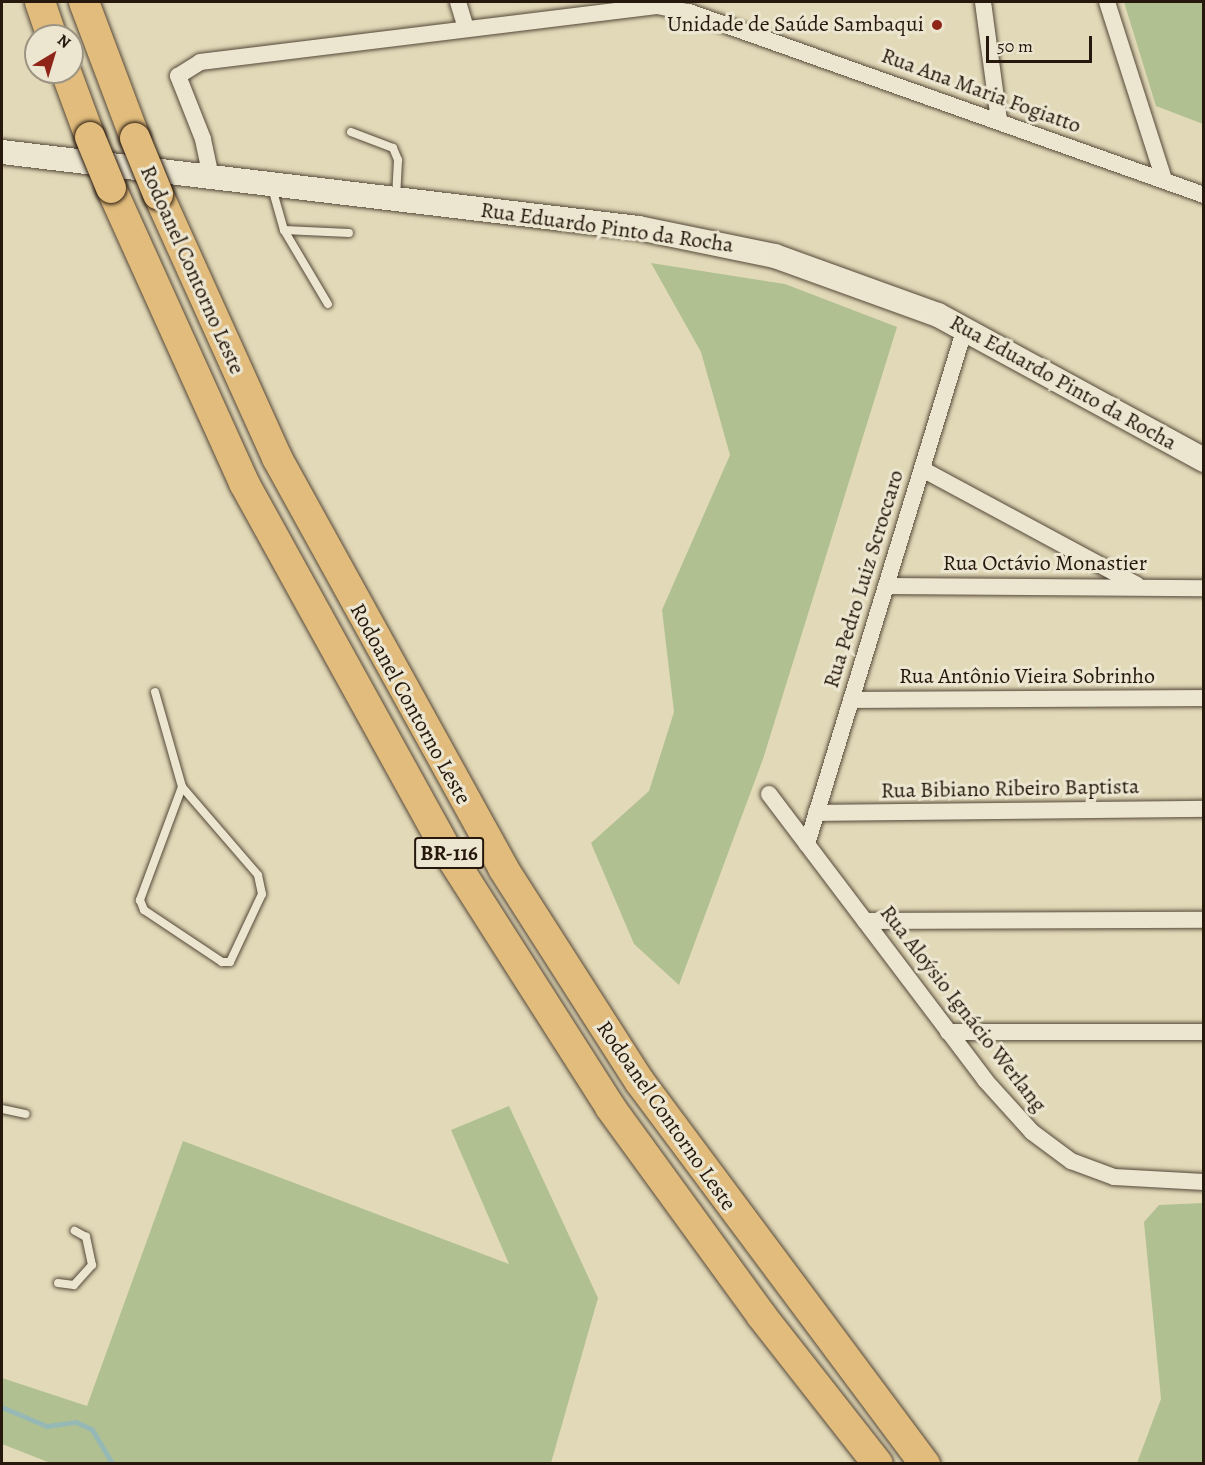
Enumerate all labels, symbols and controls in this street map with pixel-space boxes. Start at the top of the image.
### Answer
place label: Unidade de Saúde Sambaqui [667,12,924,38]
marker: Unidade de Saúde Sambaqui [928,16,946,34]
north arrow [24,24,84,84]
scale bar [989,24,1096,62]
text: N [52,29,75,54]
text: 50 m [997,34,1033,58]
street label: Rua Ana Maria Fogiatto [878,43,1084,139]
street label: Rodoanel Contorno Leste [134,162,250,378]
street label: Rua Eduardo Pinto da Rocha [479,197,735,259]
street label: Rua Eduardo Pinto da Rocha [945,310,1181,456]
street label: Rua Pedro Luiz Scroccaro [818,467,910,691]
street label: Rua Octávio Monastier [943,551,1147,577]
street label: Rodoanel Contorno Leste [344,599,476,809]
street label: Rua Antônio Vieira Sobrinho [899,664,1155,690]
street label: Rua Bibiano Ribeiro Baptista [881,774,1139,804]
road number: BR-116 [413,835,485,871]
street label: Rua Aloýsio Ignácio Werlang [874,900,1052,1118]
street label: Rodoanel Contorno Leste [590,1016,742,1216]

